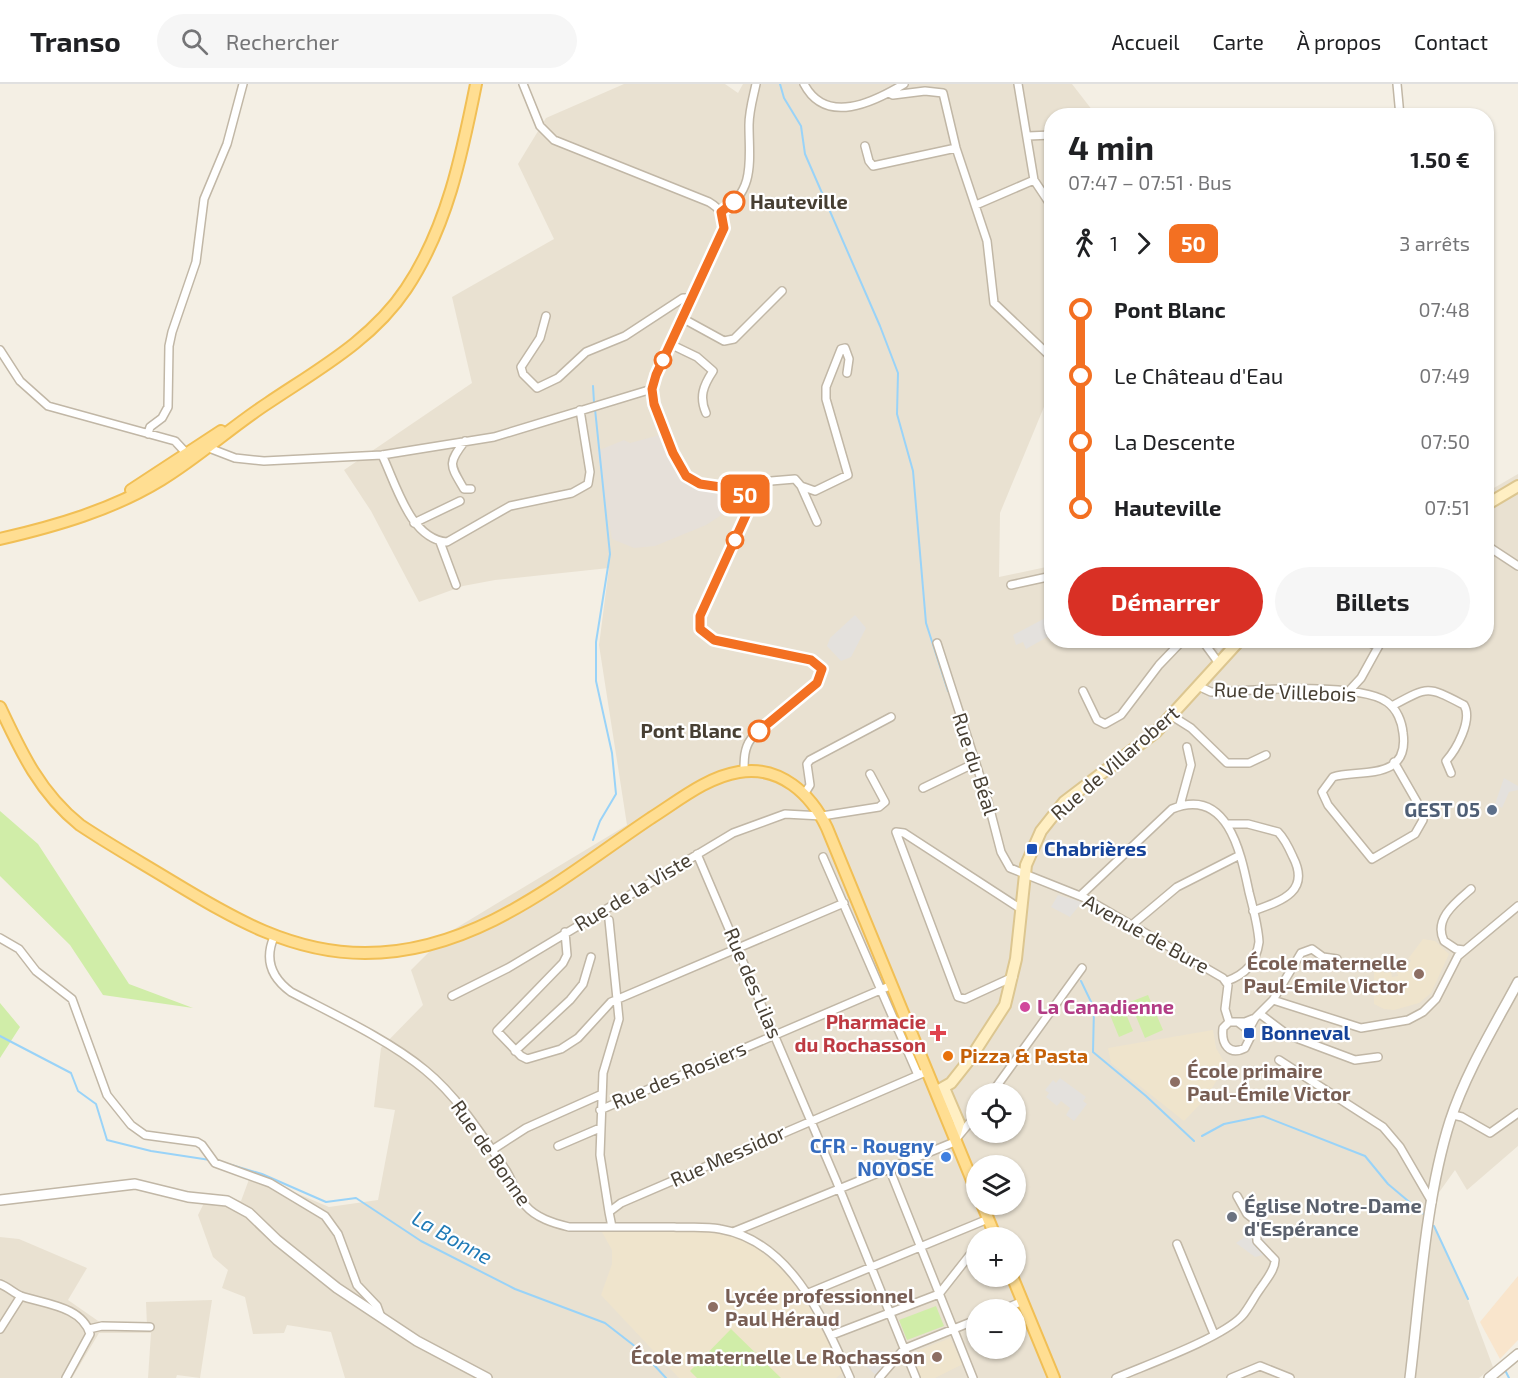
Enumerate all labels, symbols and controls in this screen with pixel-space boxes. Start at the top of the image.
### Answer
search box [157,14,577,68]
text: Transo [30,24,121,58]
icon: search [178,25,211,58]
text: Rechercher [226,28,339,54]
text: Accueil [1111,29,1180,54]
text: Carte [1213,29,1264,54]
text: À propos [1297,29,1381,54]
text: Contact [1414,29,1488,54]
text: 4 min [1068,127,1154,167]
text: 1.50 € [1410,146,1470,172]
text: 07:47 – 07:51 · Bus [1068,170,1232,194]
place label: Hauteville [750,189,848,213]
marker: Hauteville [723,191,745,213]
icon: walk [1068,227,1101,260]
icon: forward [1127,227,1160,260]
text: 1 [1110,231,1118,255]
text: 50 [1181,231,1206,256]
text: 3 arrêts [1399,231,1470,255]
text: Pont Blanc [1114,296,1226,322]
text: 07:48 [1419,297,1470,321]
unlabelled marker [654,351,672,369]
text: Le Château d'Eau [1114,362,1283,388]
text: 07:49 [1419,363,1470,387]
text: La Descente [1114,428,1235,454]
text: 07:50 [1420,429,1470,453]
line badge: 50 [718,474,772,514]
text: 50 [733,482,757,507]
text: Hauteville [1114,494,1221,520]
text: 07:51 [1424,495,1470,519]
unlabelled marker [726,531,744,549]
button: Démarrer [1068,567,1263,636]
button: Billets [1275,567,1470,636]
street label: Rue de Villebois [1213,677,1357,705]
street label: Rue de Villarobert [1045,700,1184,824]
street label: Rue du Béal [948,709,1004,818]
place label: Pont Blanc [640,718,742,742]
marker: Pont Blanc [748,720,770,742]
place label: GEST 05 [1404,797,1480,821]
marker: GEST 05 [1485,803,1499,817]
place label: Chabrières [1044,836,1147,860]
marker: Chabrières [1025,842,1039,856]
street label: Rue de la Viste [570,847,695,935]
street label: Avenue de Bure [1079,889,1214,978]
street label: Rue des Lilas [720,924,788,1042]
place label: École maternelle Paul-Emile Victor [1244,950,1407,997]
marker: École maternelle Paul-Emile Victor [1412,967,1426,981]
place label: La Canadienne [1037,994,1174,1018]
marker: La Canadienne [1018,1000,1032,1014]
place label: Pharmacie du Rochasson [795,1009,926,1056]
place label: Bonneval [1261,1020,1350,1044]
marker: Pharmacie du Rochasson [931,1026,945,1040]
marker: Bonneval [1242,1026,1256,1040]
street label: Rue des Rosiers [608,1035,749,1113]
place label: Pizza & Pasta [960,1043,1088,1067]
marker: Pizza & Pasta [941,1049,955,1063]
place label: École primaire Paul-Émile Victor [1187,1058,1351,1105]
marker: École primaire Paul-Émile Victor [1168,1075,1182,1089]
map controls [966,1083,1026,1359]
button: locate [966,1083,1026,1143]
street label: Rue de Bonne [447,1095,537,1210]
street label: Rue Messidor [666,1119,789,1191]
place label: CFR - Rougny NOYOSE [810,1133,935,1180]
marker: CFR - Rougny NOYOSE [939,1150,953,1164]
button: layers [966,1155,1026,1215]
place label: Église Notre-Dame d'Espérance [1244,1193,1422,1240]
water label: La Bonne [408,1204,497,1269]
marker: Église Notre-Dame d'Espérance [1225,1210,1239,1224]
button: + [966,1227,1026,1287]
place label: Lycée professionnel Paul Héraud [725,1283,915,1330]
button: − [966,1299,1026,1359]
marker: Lycée professionnel Paul Héraud [706,1300,720,1314]
place label: École maternelle Le Rochasson [631,1344,925,1368]
marker: École maternelle Le Rochasson [930,1350,944,1364]

